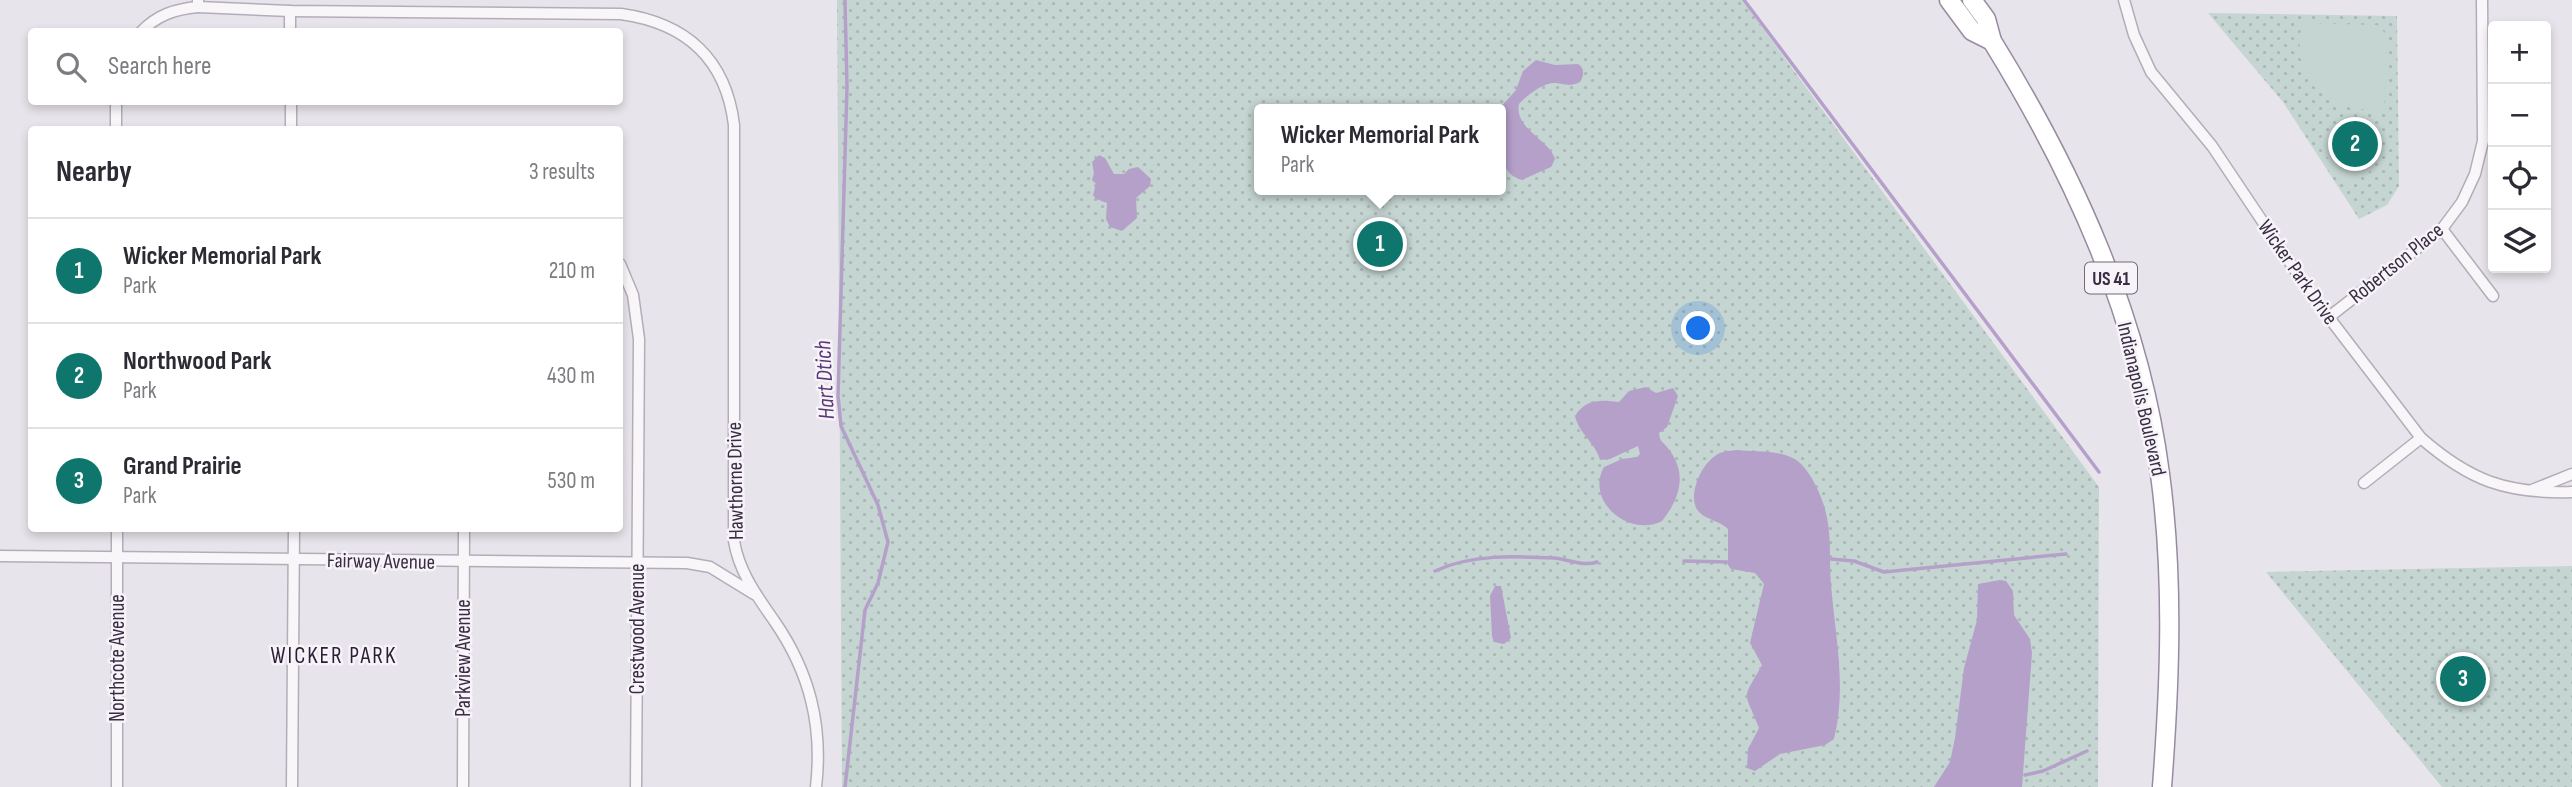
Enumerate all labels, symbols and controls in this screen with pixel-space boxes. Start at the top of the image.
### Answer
map controls [2488,21,2551,273]
button: + [2488,21,2551,84]
search box [28,28,623,105]
icon: search [52,48,90,86]
text: Search here [108,51,211,82]
button: − [2488,84,2551,147]
popup [1254,104,1506,195]
pin: 2 [2332,118,2378,170]
text: Wicker Memorial Park [1281,120,1479,151]
button: locate [2488,147,2551,210]
text: Park [1281,151,1314,179]
text: Nearby [56,154,132,190]
text: 3 results [529,158,595,186]
button: layers [2488,210,2551,273]
street label: Wicker Park Drive [2252,215,2343,330]
pin: 1 [1357,218,1403,270]
street label: Robertson Place [2344,218,2449,309]
text: Wicker Memorial Park [123,241,322,272]
text: 1 [74,257,84,285]
text: 210 m [549,257,595,285]
road number: US 41 [2085,262,2137,294]
text: Park [123,272,157,300]
your location [1681,311,1715,345]
street label: Indianapolis Boulevard [2112,320,2171,478]
water label: Hart Dtich [809,339,841,420]
text: Northwood Park [123,346,272,377]
text: 2 [74,362,84,390]
text: 430 m [547,362,595,390]
text: Park [123,377,157,405]
street label: Hawthorne Drive [722,422,749,540]
text: Grand Prairie [123,451,242,482]
text: 3 [74,467,84,495]
text: 530 m [547,467,595,495]
text: Park [123,482,157,510]
street label: Fairway Avenue [327,548,435,575]
street label: Crestwood Avenue [625,564,650,694]
street label: Northcote Avenue [105,594,130,722]
street label: Parkview Avenue [451,599,476,717]
district label: WICKER PARK [271,642,397,670]
pin: 3 [2440,653,2486,705]

